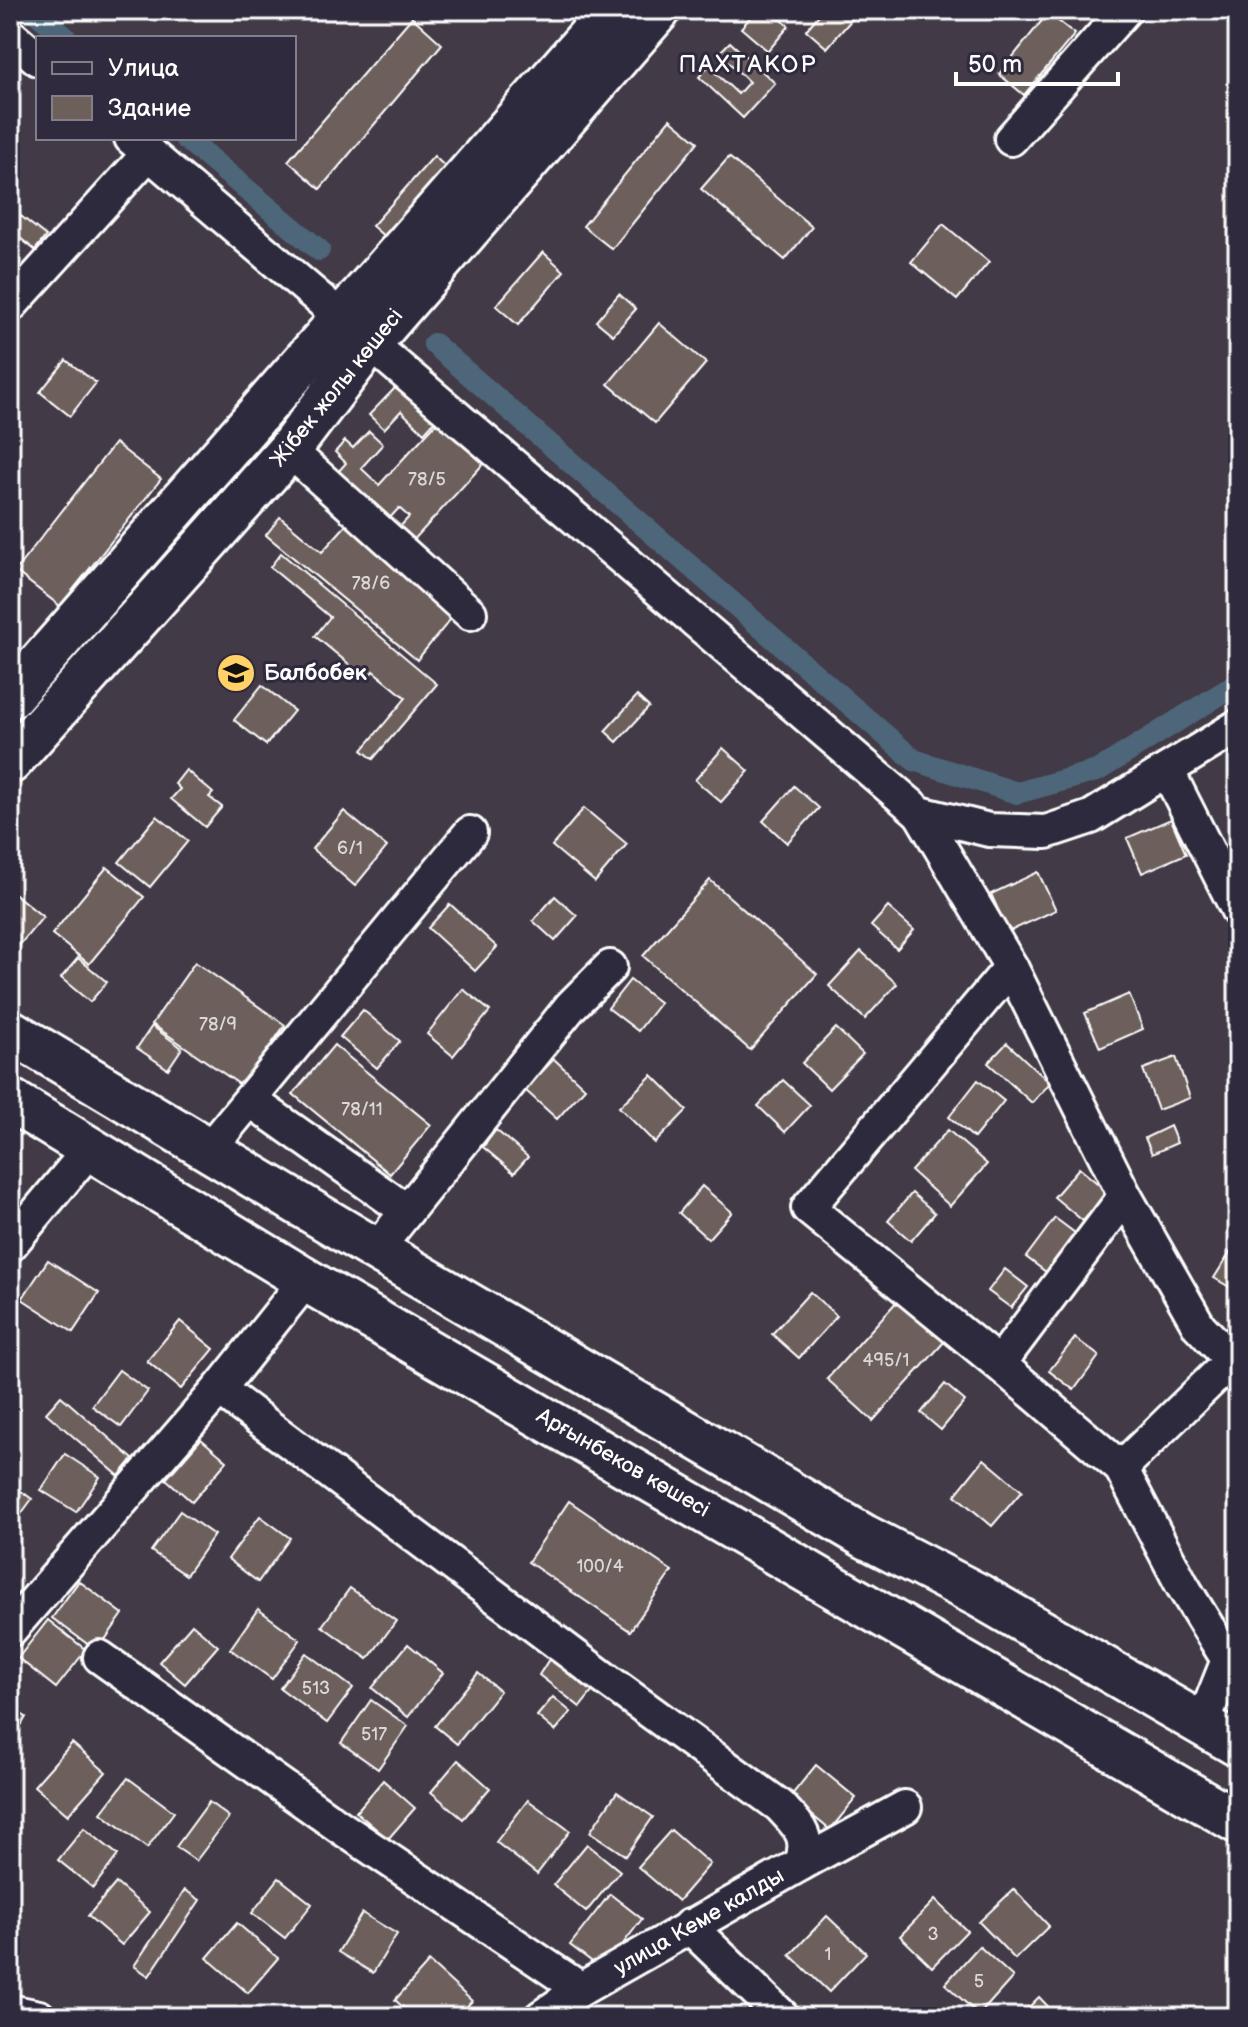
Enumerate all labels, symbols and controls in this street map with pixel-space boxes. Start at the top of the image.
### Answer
legend [36,36,296,140]
scale bar [956,36,1118,86]
district label: ПАХТАКОР [679,50,818,79]
text: 50 m [968,50,1022,79]
text: Улица [108,54,179,83]
text: Здание [108,94,191,123]
street label: Жібек жолы көшесі [265,303,409,473]
house number: 78/5 [408,469,446,490]
house number: 78/6 [352,573,390,594]
school or university icon: Балбобек [215,652,257,694]
place label: Балбобек [264,660,367,687]
house number: 6/1 [337,838,363,859]
house number: 78/9 [199,1014,237,1035]
house number: 78/11 [341,1099,383,1120]
house number: 495/1 [863,1350,909,1371]
street label: Арғынбеков көшесі [531,1402,714,1524]
house number: 100/4 [576,1556,624,1577]
house number: 513 [302,1678,330,1699]
house number: 517 [361,1724,387,1745]
street label: улица Кеме калды [609,1862,789,1982]
house number: 3 [927,1924,939,1945]
house number: 1 [825,1944,831,1965]
house number: 5 [974,1971,984,1992]

